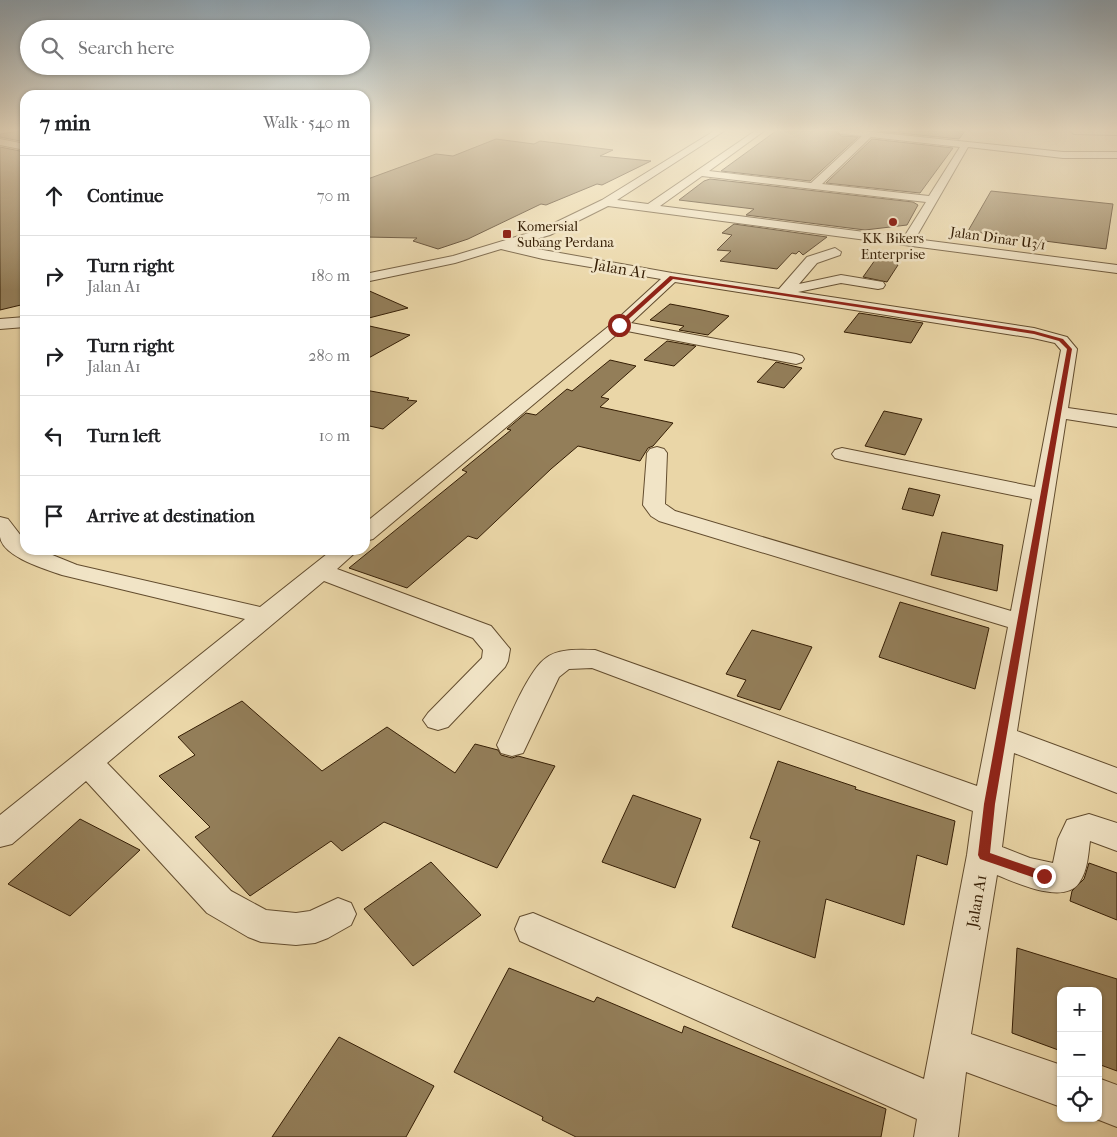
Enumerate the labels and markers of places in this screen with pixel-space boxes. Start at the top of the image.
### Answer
marker: KK Bikers Enterprise [887,216,899,228]
place label: Komersial Subang Perdana [517,218,615,251]
marker: Komersial Subang Perdana [501,228,513,240]
place label: KK Bikers Enterprise [861,230,925,263]

